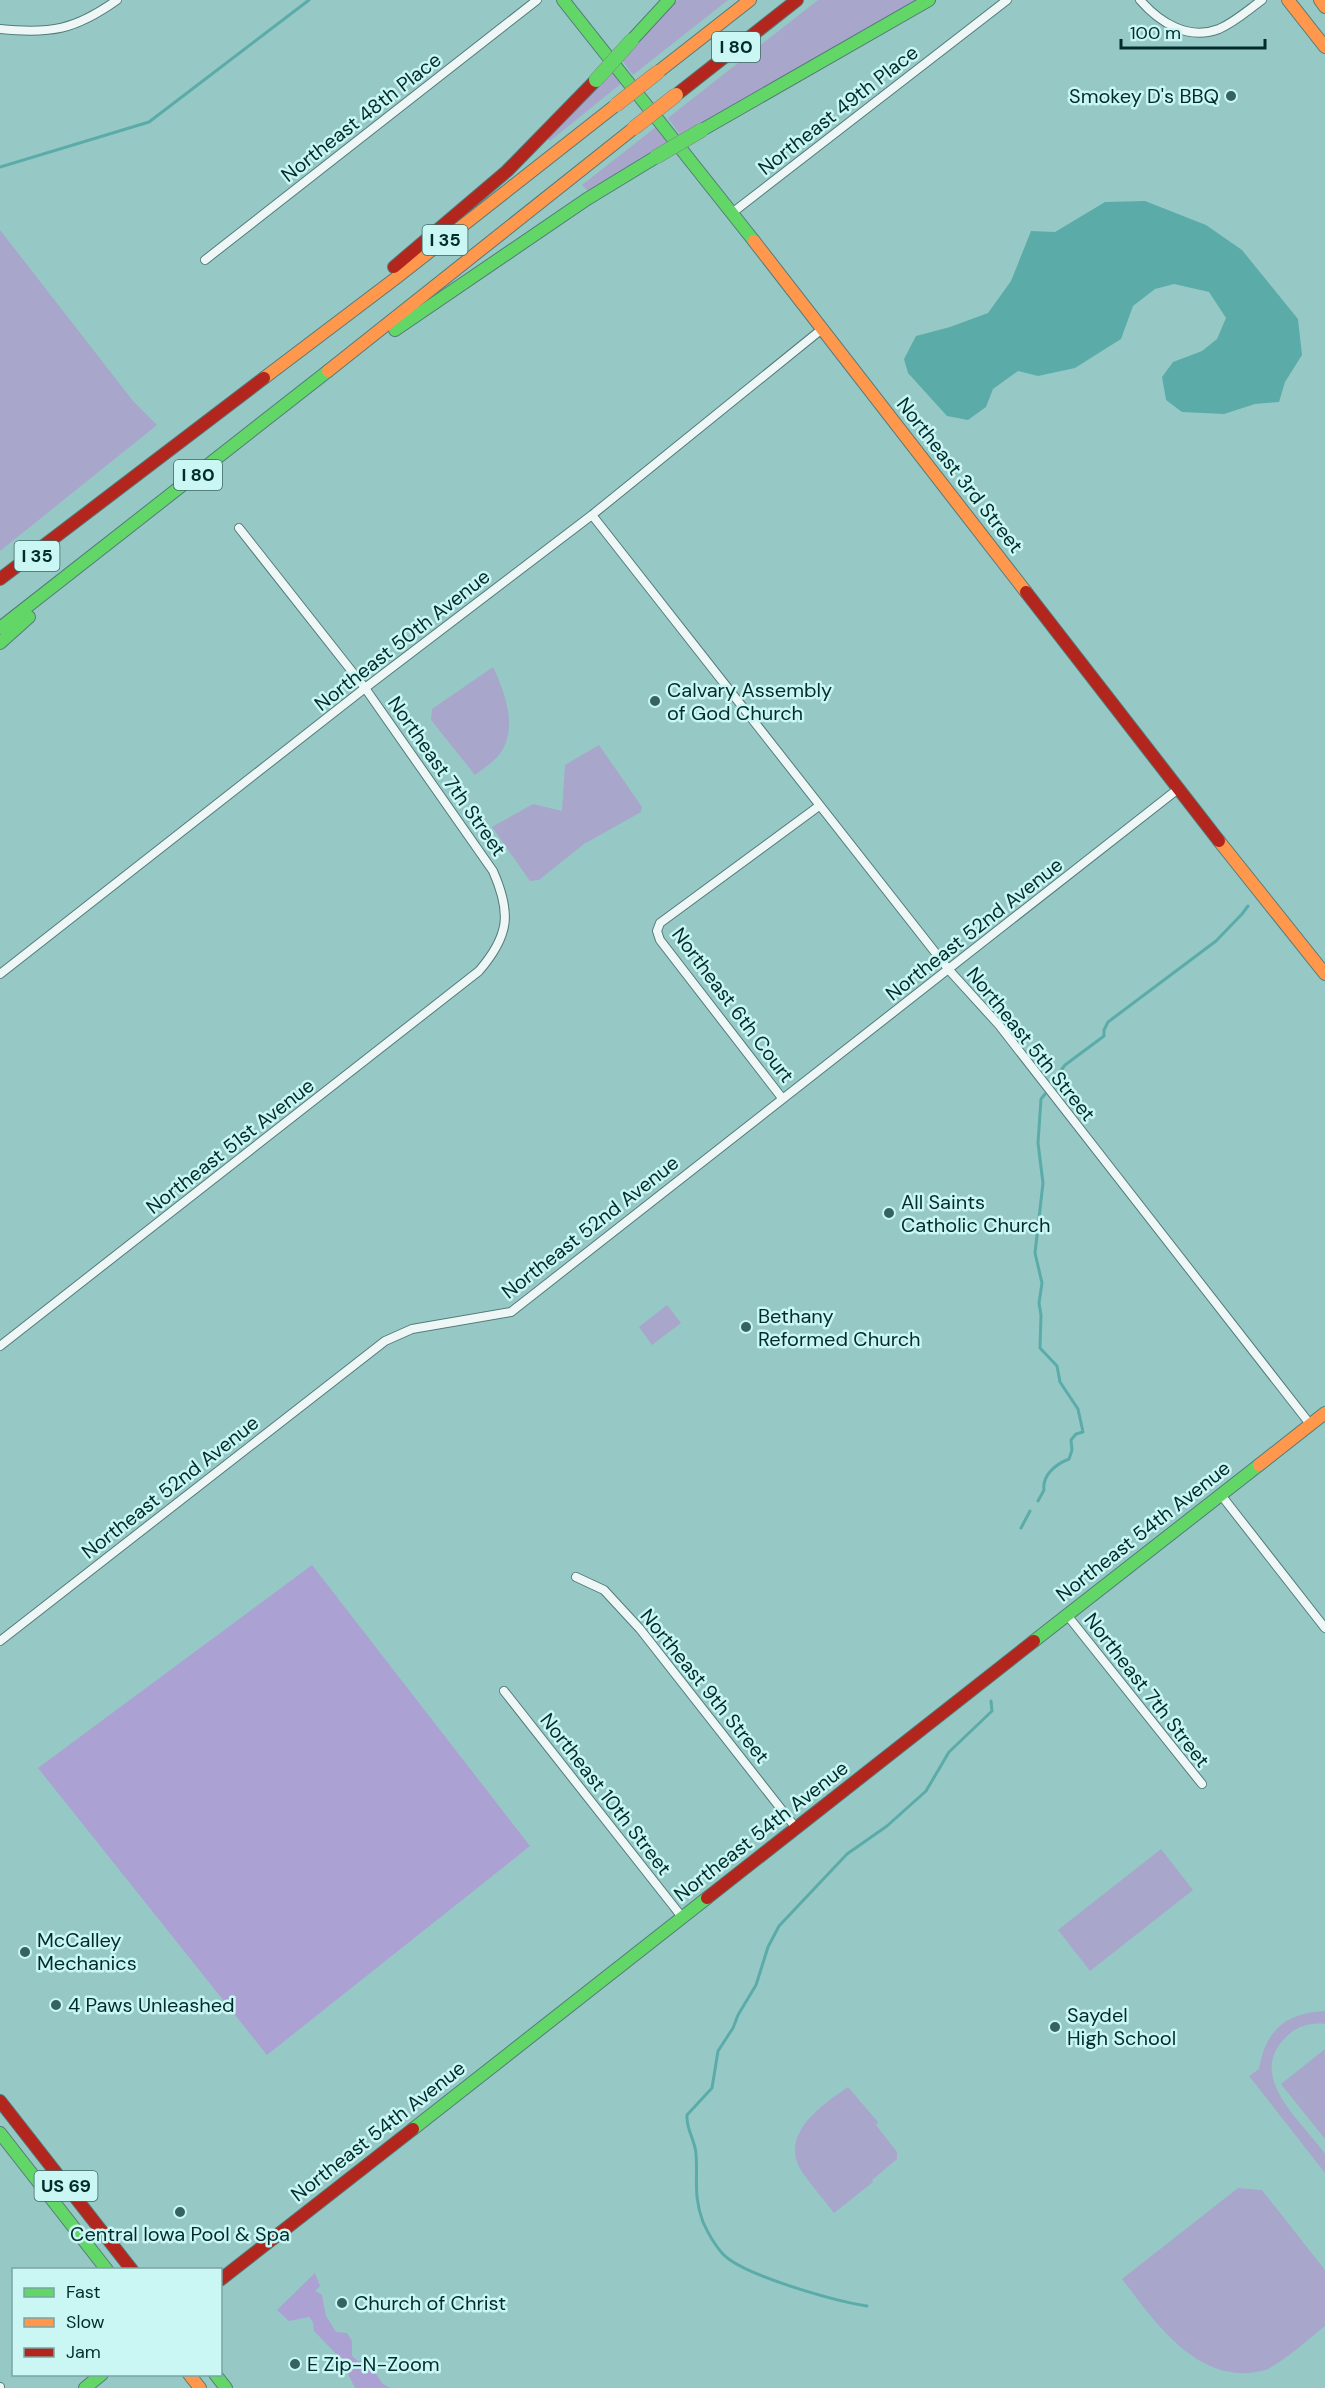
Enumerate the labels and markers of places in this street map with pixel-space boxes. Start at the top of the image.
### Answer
place label: Smokey D's BBQ [1069,83,1219,109]
marker: Smokey D's BBQ [1224,89,1238,103]
place label: Calvary Assembly of God Church [667,677,832,726]
marker: Calvary Assembly of God Church [648,694,662,708]
place label: All Saints Catholic Church [901,1189,1050,1238]
marker: All Saints Catholic Church [882,1206,896,1220]
place label: Bethany Reformed Church [758,1303,921,1352]
marker: Bethany Reformed Church [739,1320,753,1334]
place label: McCalley Mechanics [37,1927,137,1976]
marker: McCalley Mechanics [18,1945,32,1959]
place label: 4 Paws Unleashed [68,1992,235,2018]
marker: 4 Paws Unleashed [49,1998,63,2012]
place label: Saydel High School [1067,2002,1176,2051]
marker: Saydel High School [1048,2020,1062,2034]
marker: Central Iowa Pool & Spa [173,2205,187,2219]
place label: Central Iowa Pool & Spa [70,2221,290,2247]
place label: Church of Christ [354,2290,506,2316]
marker: Church of Christ [335,2296,349,2310]
place label: E Zip-N-Zoom [307,2351,440,2377]
marker: E Zip-N-Zoom [288,2357,302,2371]

